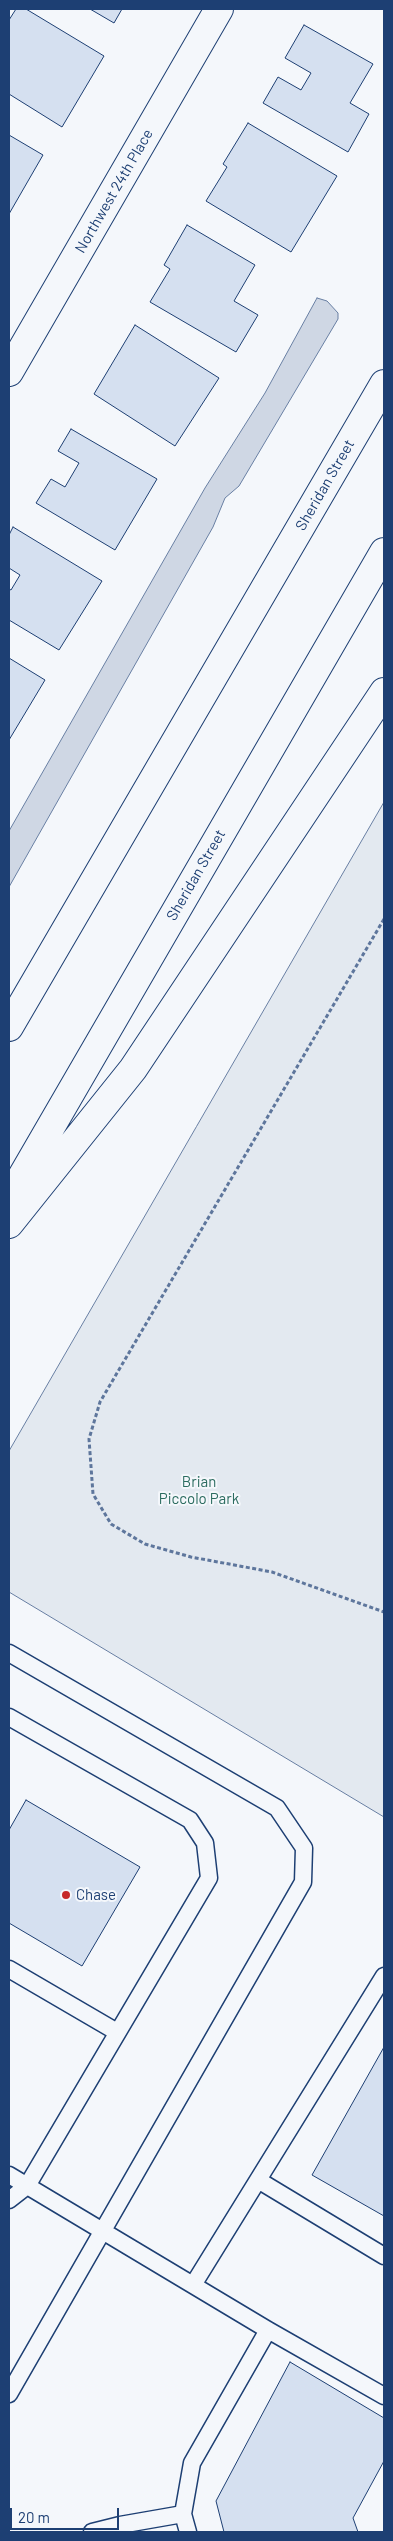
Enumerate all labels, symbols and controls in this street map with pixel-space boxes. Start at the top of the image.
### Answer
street label: Northwest 24th Place [71,126,157,256]
street label: Sheridan Street [292,436,358,534]
street label: Sheridan Street [163,826,229,924]
park label: Brian Piccolo Park [159,1473,239,1508]
place label: Chase [76,1886,116,1904]
marker: Chase [60,1889,72,1901]
scale bar [12,2498,121,2530]
text: 20 m [18,2508,50,2526]

